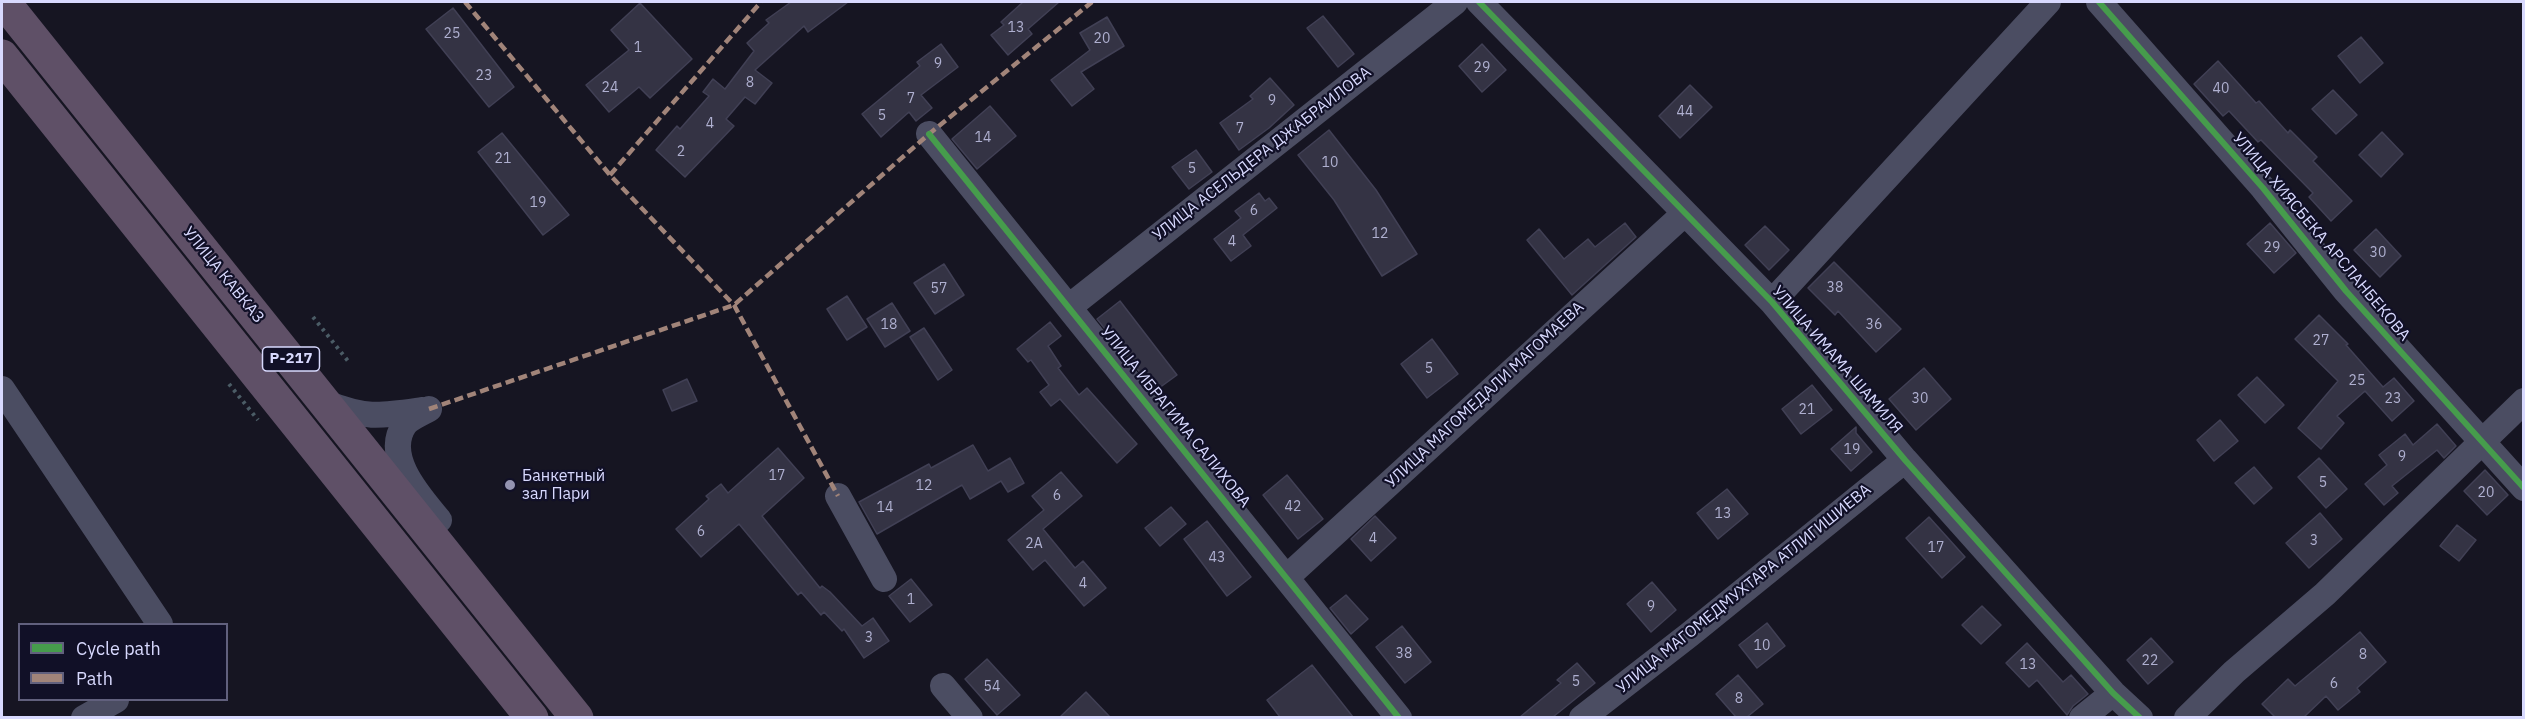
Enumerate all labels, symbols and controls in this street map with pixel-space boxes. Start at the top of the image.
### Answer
house number: 13 [1008,20,1024,36]
house number: 25 [444,26,460,42]
house number: 20 [1094,31,1110,47]
house number: 1 [634,40,642,56]
house number: 9 [934,56,942,72]
house number: 29 [1474,60,1490,76]
street label: УЛИЦА АСЕЛЬДЕРА ДЖАБРАИЛОВА [1149,63,1375,245]
house number: 23 [476,68,492,84]
house number: 8 [746,75,754,91]
house number: 24 [602,80,618,96]
house number: 40 [2213,81,2229,97]
house number: 7 [907,91,915,107]
house number: 9 [1268,93,1276,109]
house number: 44 [1677,104,1693,120]
house number: 5 [878,108,886,124]
house number: 4 [706,116,714,132]
house number: 7 [1236,121,1244,137]
street label: УЛИЦА ХИЯСБЕКА АРСЛАНБЕКОВА [2228,129,2414,345]
house number: 14 [975,130,991,146]
house number: 2 [677,144,685,160]
house number: 21 [495,151,511,167]
house number: 10 [1322,155,1338,171]
house number: 5 [1188,161,1196,177]
house number: 19 [530,195,546,211]
house number: 6 [1250,203,1258,219]
street label: УЛИЦА КАВКАЗ [178,223,268,327]
house number: 12 [1372,226,1388,242]
house number: 4 [1228,234,1236,250]
house number: 29 [2264,240,2280,256]
house number: 30 [2370,245,2386,261]
house number: 38 [1827,280,1843,296]
house number: 57 [931,281,947,297]
street label: УЛИЦА ИМАМА ШАМИЛЯ [1768,282,1906,438]
street label: УЛИЦА МАГОМЕДАЛИ МАГОМАЕВА [1382,298,1588,492]
house number: 18 [881,317,897,333]
house number: 36 [1866,317,1882,333]
street label: УЛИЦА ИБРАГИМА САЛИХОВА [1096,322,1254,512]
house number: 27 [2313,333,2329,349]
road number: Р-217 [262,347,320,371]
house number: 5 [1425,361,1433,377]
house number: 25 [2349,373,2365,389]
house number: 30 [1912,391,1928,407]
house number: 23 [2385,391,2401,407]
house number: 21 [1799,402,1815,418]
house number: 19 [1844,442,1860,458]
house number: 9 [2398,449,2406,465]
place label: Банкетный зал Пари [522,466,605,504]
house number: 17 [769,468,785,484]
house number: 5 [2319,475,2327,491]
marker: Банкетный зал Пари [503,478,517,492]
house number: 12 [916,478,932,494]
street label: УЛИЦА МАГОМЕДМУХТАРА АТЛИГИШИЕВА [1613,480,1875,698]
house number: 20 [2478,485,2494,501]
house number: 6 [1053,488,1061,504]
house number: 42 [1285,499,1301,515]
house number: 14 [877,500,893,516]
house number: 13 [1715,506,1731,522]
house number: 6 [697,524,705,540]
house number: 4 [1369,531,1377,547]
house number: 3 [2310,533,2318,549]
house number: 2А [1025,536,1043,552]
house number: 17 [1928,540,1944,556]
house number: 43 [1209,550,1225,566]
house number: 4 [1079,576,1087,592]
house number: 1 [907,592,915,608]
house number: 9 [1647,599,1655,615]
legend [18,623,228,701]
house number: 3 [865,630,873,646]
text: Cycle path [76,637,161,660]
house number: 10 [1754,638,1770,654]
house number: 38 [1396,646,1412,662]
house number: 8 [2359,647,2367,663]
house number: 22 [2142,653,2158,669]
house number: 13 [2020,657,2036,673]
text: Path [76,667,113,690]
house number: 5 [1572,674,1580,690]
house number: 6 [2330,676,2338,692]
house number: 54 [984,679,1000,695]
house number: 8 [1735,691,1743,707]

